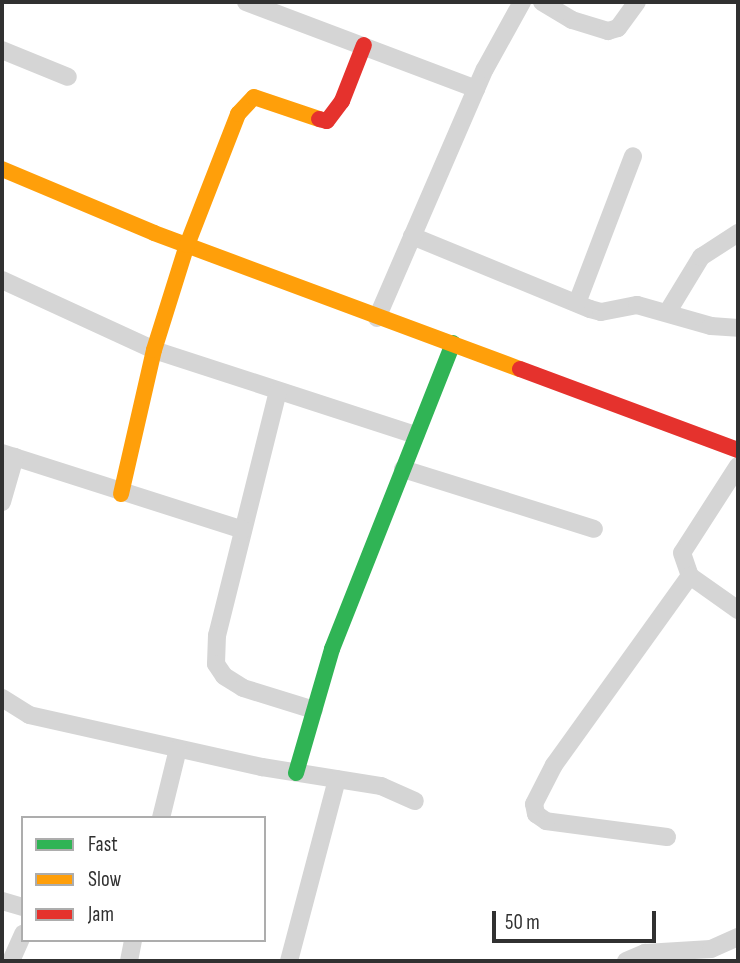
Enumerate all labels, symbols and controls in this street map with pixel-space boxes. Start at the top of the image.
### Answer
legend [21,816,266,942]
text: Fast [88,832,118,857]
text: Slow [88,867,121,892]
scale bar [495,897,660,941]
text: Jam [88,902,114,927]
text: 50 m [505,910,540,935]

